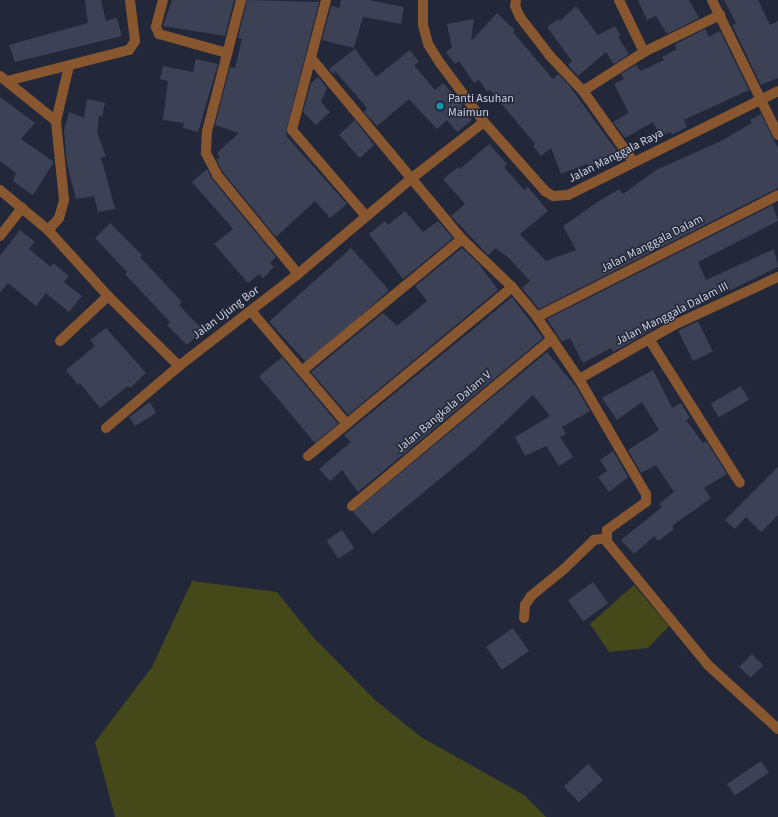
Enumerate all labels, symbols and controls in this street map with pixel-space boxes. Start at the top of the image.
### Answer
place label: Panti Asuhan Maimun [448,92,514,120]
marker: Panti Asuhan Maimun [435,101,445,111]
street label: Jalan Manggala Raya [566,126,666,186]
street label: Jalan Manggala Dalam [598,212,706,276]
street label: Jalan Manggala Dalam III [613,279,731,349]
street label: Jalan Ujung Bor [190,283,262,343]
street label: Jalan Bangkala Dalam V [393,368,495,456]

